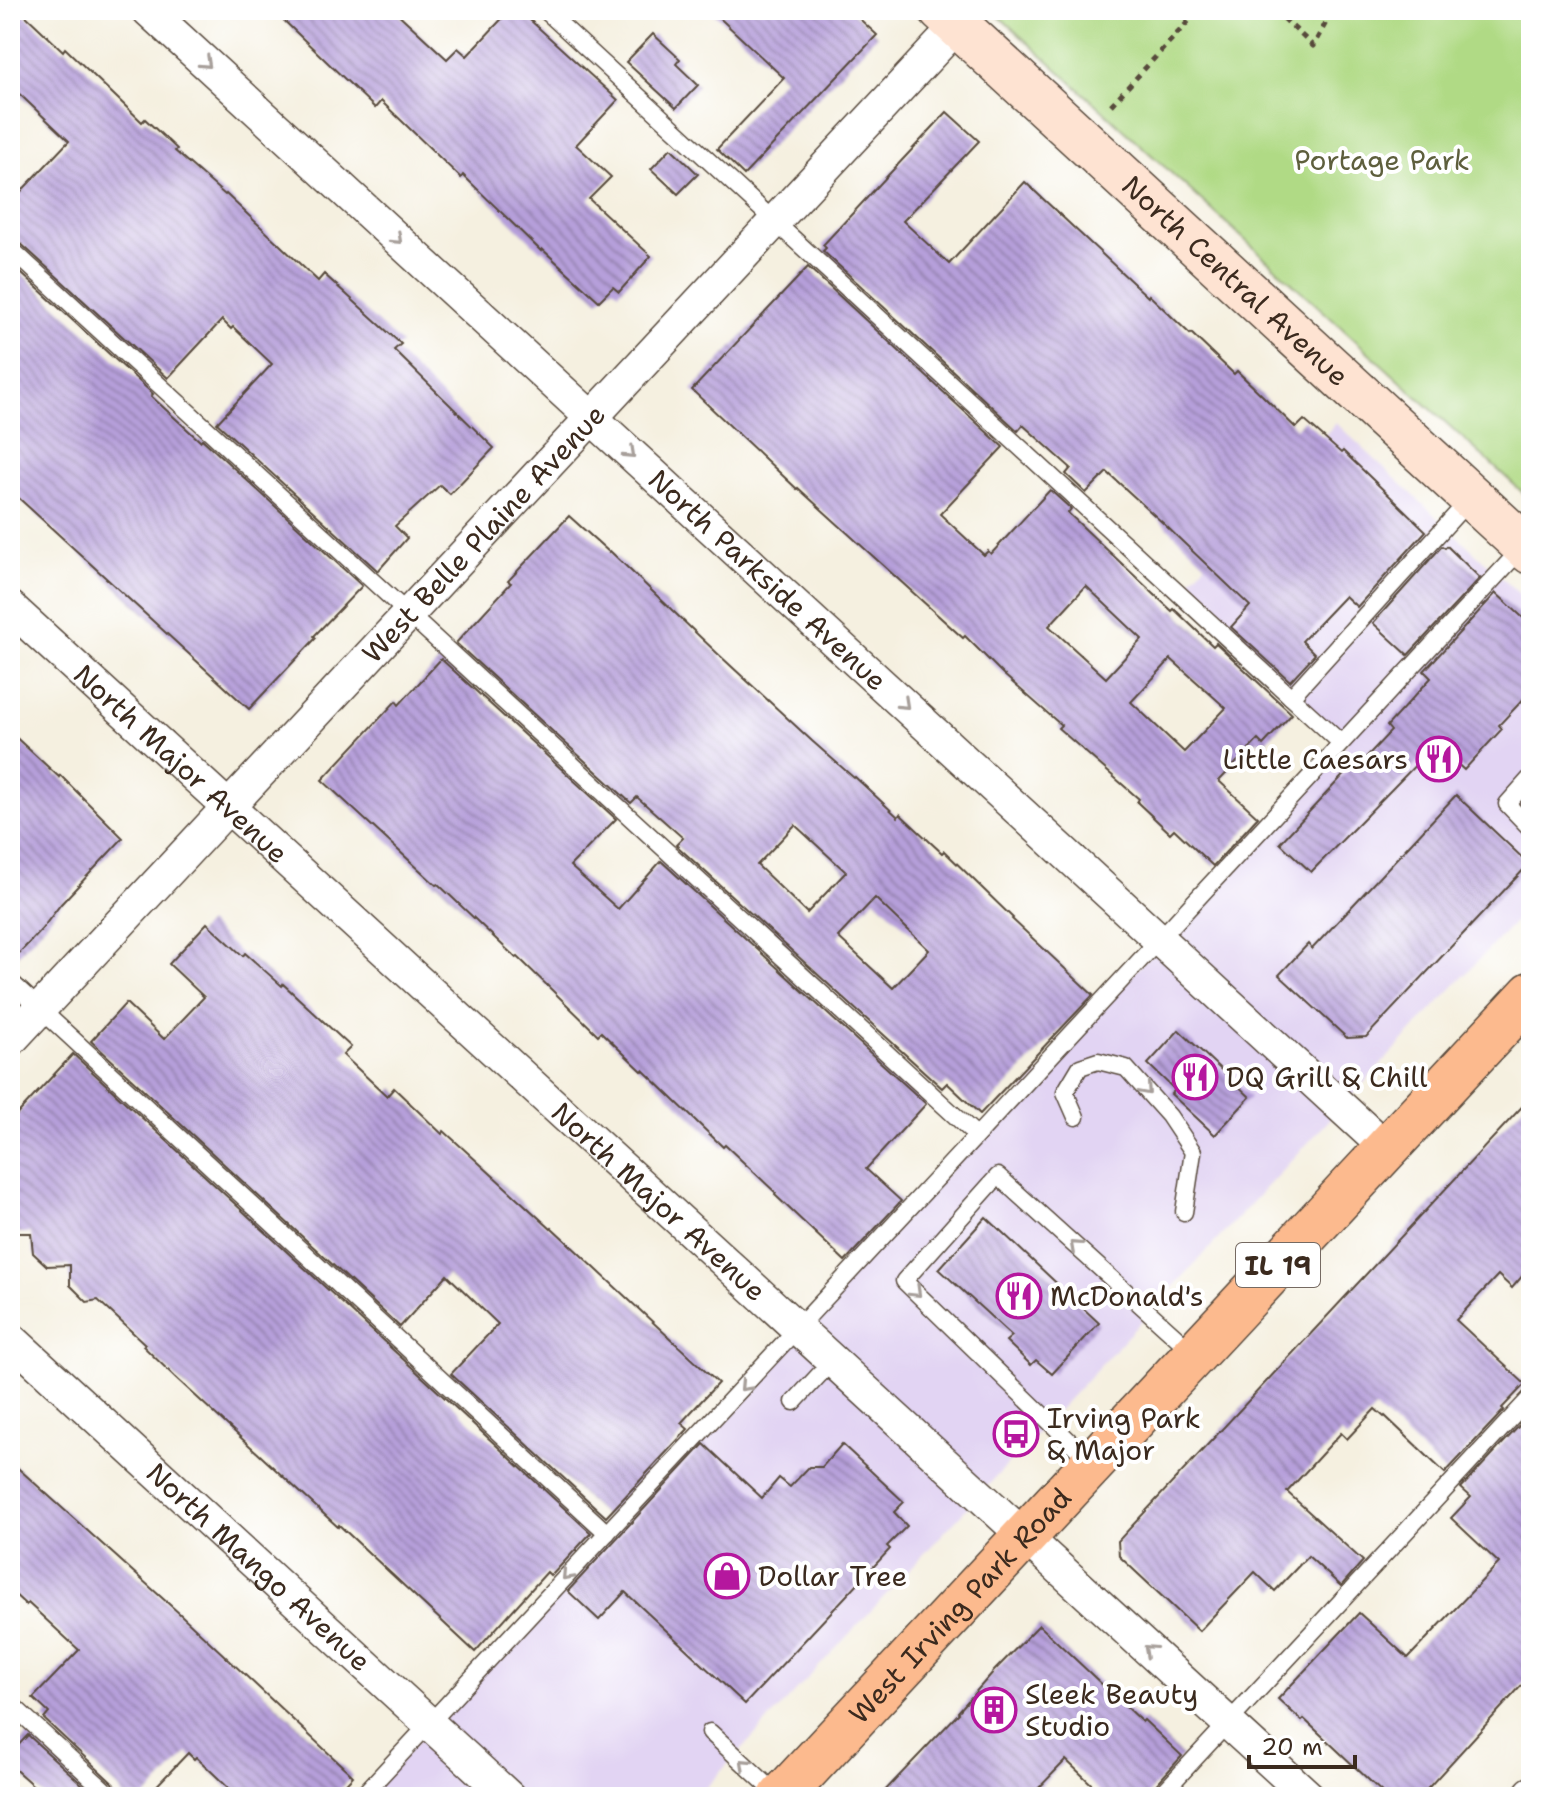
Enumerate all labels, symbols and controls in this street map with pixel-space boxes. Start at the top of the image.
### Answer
one-way arrow [196,53,211,67]
park label: Portage Park [1294,141,1470,179]
street label: North Central Avenue [1114,167,1357,395]
one-way arrow [388,229,402,244]
street label: West Belle Plaine Avenue [353,396,614,671]
one-way arrow [621,443,635,458]
street label: North Parkside Avenue [640,461,895,699]
street label: North Major Avenue [66,656,297,872]
one-way arrow [894,695,909,709]
restaurant icon: Little Caesars [1415,735,1463,783]
place label: Little Caesars [1223,740,1408,778]
restaurant icon: DQ Grill & Chill [1171,1053,1219,1101]
place label: DQ Grill & Chill [1226,1058,1428,1096]
one-way arrow [1136,1080,1151,1095]
street label: North Major Avenue [543,1093,774,1310]
one-way arrow [1070,1240,1084,1255]
road number: IL 19 [1236,1243,1320,1287]
restaurant icon: McDonald's [995,1272,1043,1320]
place label: McDonald's [1050,1277,1204,1315]
one-way arrow [906,1283,921,1297]
one-way arrow [740,1377,754,1391]
place label: Irving Park & Major [1047,1399,1201,1469]
bus stop icon: Irving Park & Major [992,1410,1040,1458]
street label: North Mango Avenue [138,1454,379,1680]
street label: West Irving Park Road [840,1479,1080,1732]
shop icon: Dollar Tree [703,1552,751,1600]
place label: Dollar Tree [758,1557,907,1595]
one-way arrow [563,1566,577,1581]
one-way arrow [1143,1645,1158,1659]
place label: Sleek Beauty Studio [1025,1675,1198,1745]
building icon: Sleek Beauty Studio [970,1686,1018,1734]
scale bar [1249,1719,1355,1769]
text: 20 m [1261,1731,1323,1763]
one-way arrow [740,1759,754,1774]

